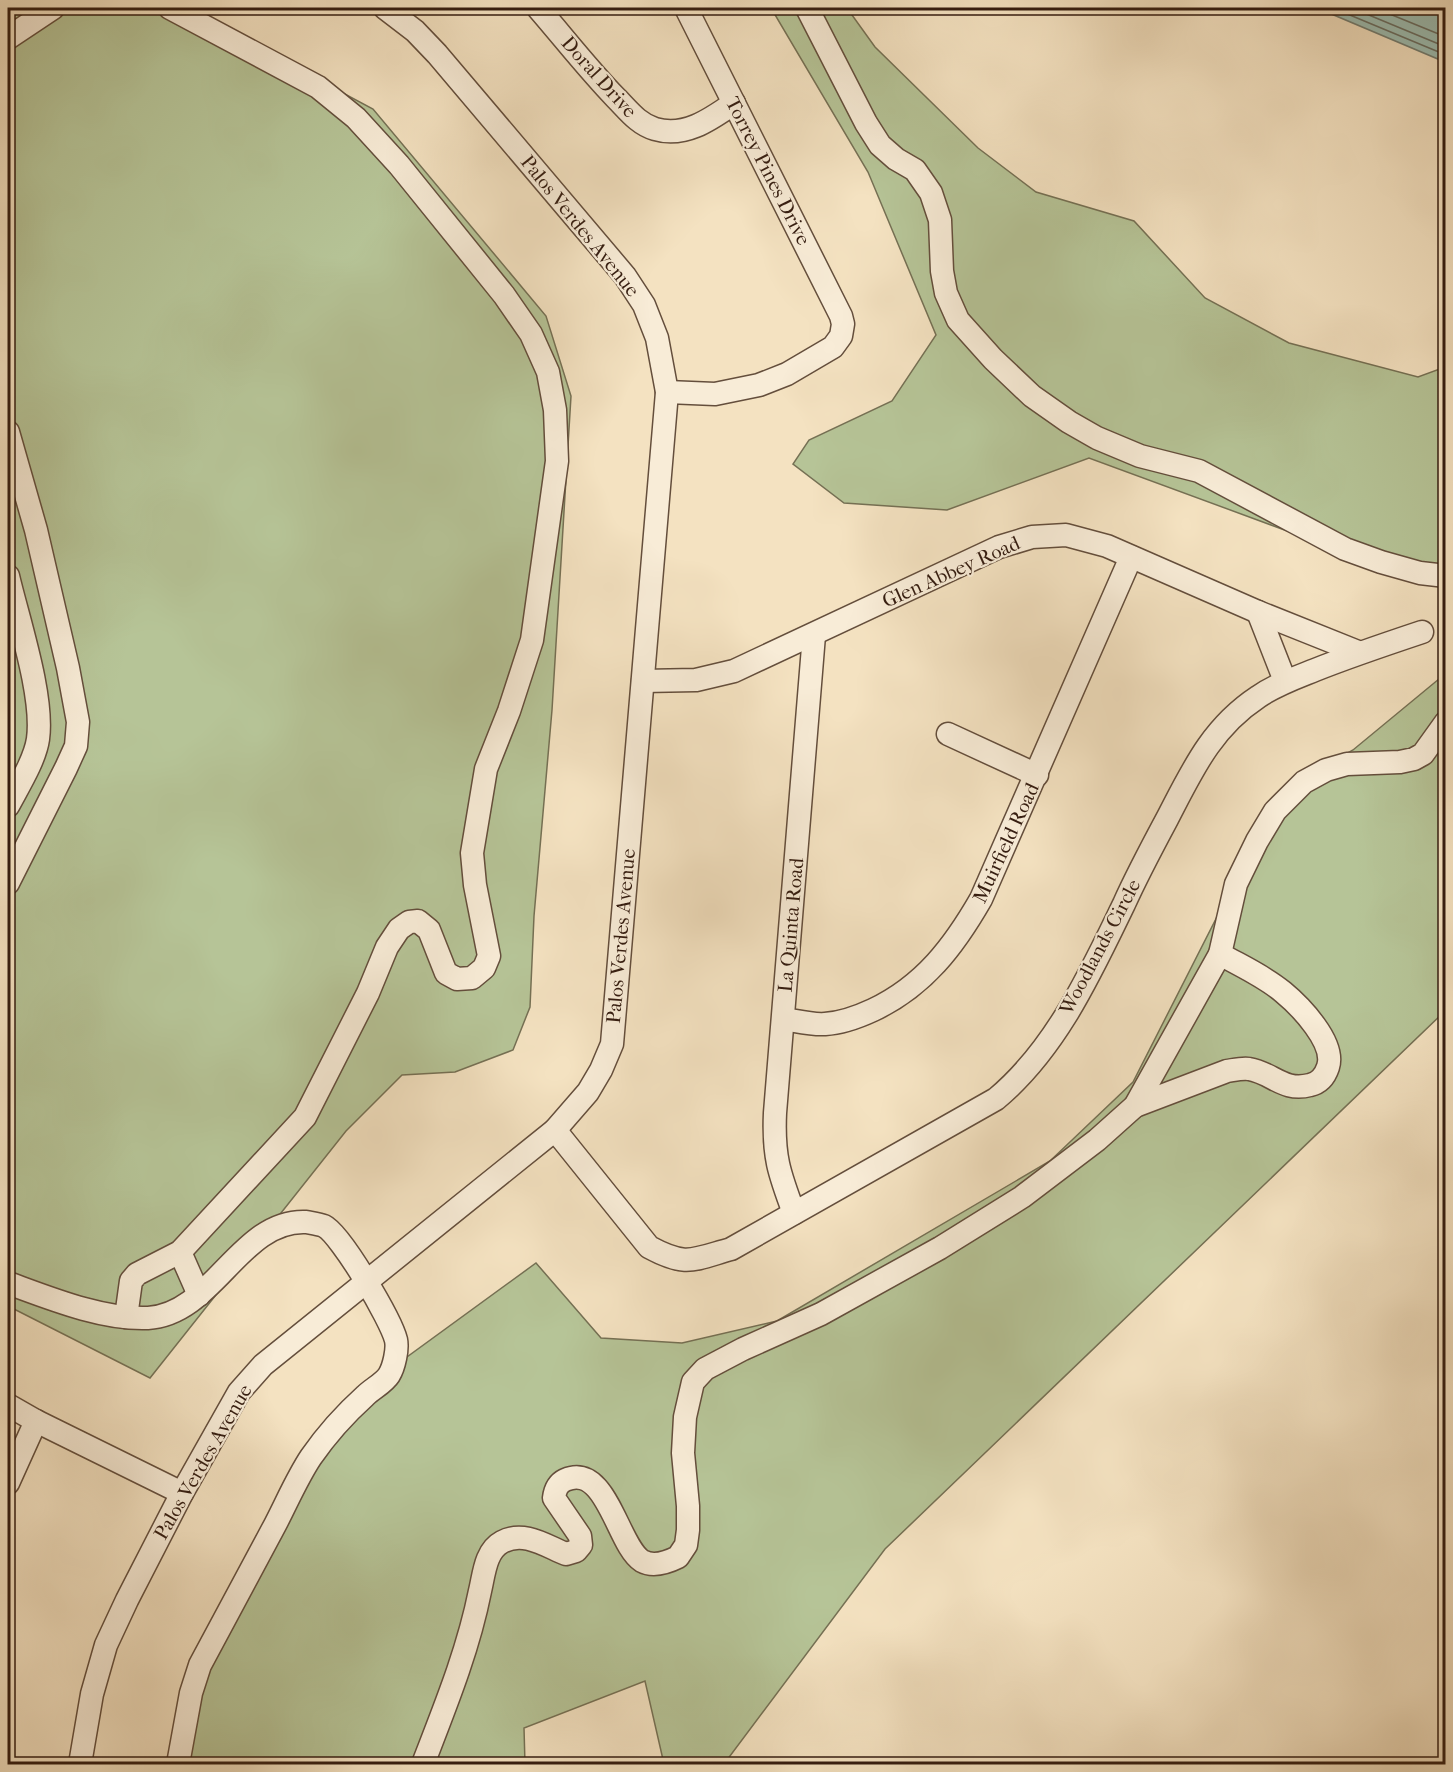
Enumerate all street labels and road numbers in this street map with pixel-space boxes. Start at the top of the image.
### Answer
street label: Doral Drive [556,32,642,123]
street label: Torrey Pines Drive [721,93,815,249]
street label: Palos Verdes Avenue [516,151,644,301]
street label: Glen Abbey Road [879,531,1024,613]
street label: Muirfield Road [968,778,1044,907]
street label: Palos Verdes Avenue [602,848,640,1024]
street label: La Quinta Road [774,856,808,993]
street label: Woodlands Circle [1054,875,1145,1020]
street label: Palos Verdes Avenue [149,1380,257,1544]

